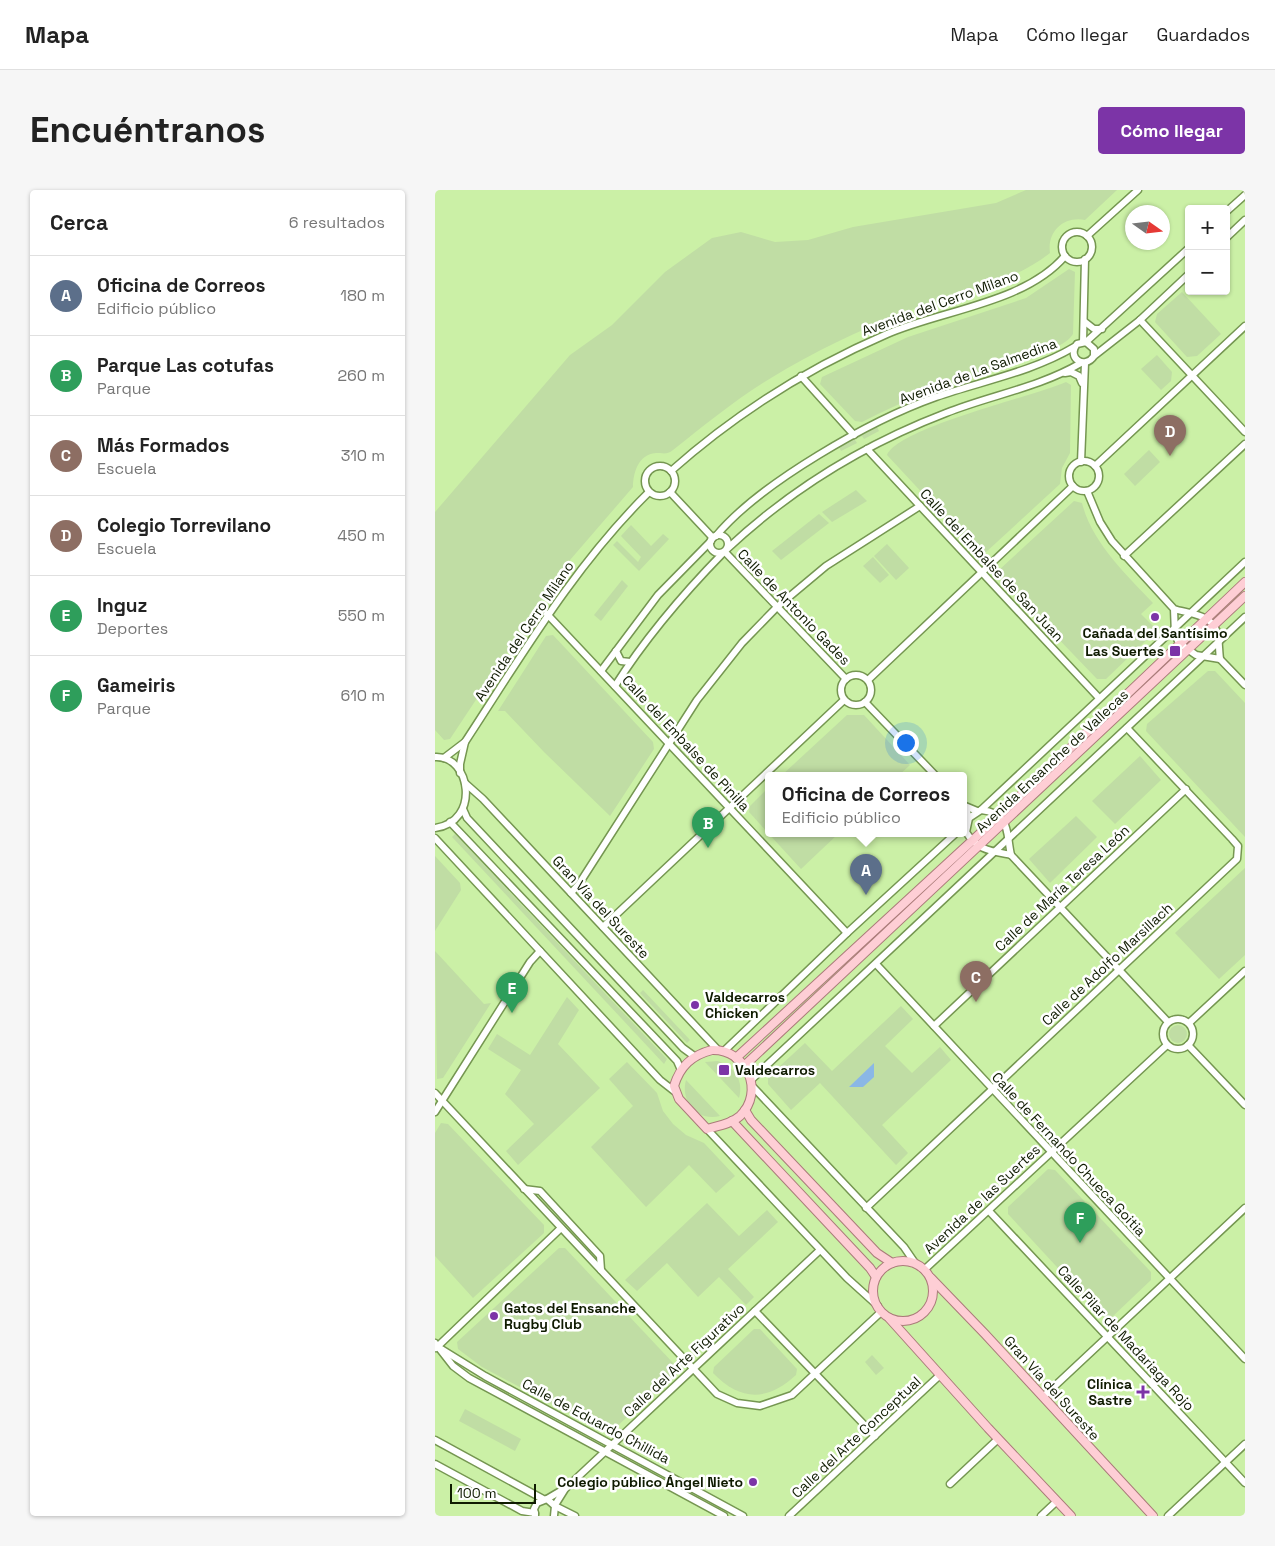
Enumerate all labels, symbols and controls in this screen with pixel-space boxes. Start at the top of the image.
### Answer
text: Mapa [25,19,89,50]
text: Mapa [950,23,998,46]
text: Cómo llegar [1026,23,1128,46]
text: Guardados [1156,23,1250,46]
button: Cómo llegar [1098,107,1245,154]
text: Encuéntranos [30,108,265,152]
north arrow [1125,205,1170,250]
map controls [1185,205,1230,295]
button: + [1185,205,1230,250]
text: Cerca [50,209,108,236]
text: 6 resultados [289,212,385,233]
button: − [1185,250,1230,295]
street label: Avenida del Cerro Milano [859,266,1021,340]
text: Oficina de Correos [97,273,265,298]
text: A [61,285,71,306]
text: 180 m [340,285,385,306]
text: Edificio público [97,298,216,319]
street label: Avenida de La Salmedina [897,334,1059,408]
text: Parque Las cotufas [97,353,274,378]
text: B [61,365,71,386]
text: 260 m [337,365,385,386]
text: Parque [97,378,151,399]
pin: D [1154,415,1186,456]
text: Más Formados [97,433,229,458]
text: C [61,445,71,466]
text: 310 m [341,445,385,466]
text: Escuela [97,458,156,479]
street label: Calle del Embalse de San Juan [916,485,1068,645]
text: Colegio Torrevilano [97,513,271,538]
text: D [61,525,71,546]
text: 450 m [337,525,385,546]
text: Escuela [97,538,156,559]
street label: Calle de Antonio Gades [734,545,854,669]
street label: Avenida del Cerro Milano [470,557,578,705]
text: Inguz [97,593,147,618]
text: E [62,605,70,626]
text: 550 m [338,605,385,626]
marker: Cañada del Santísimo [1149,611,1161,623]
text: Deportes [97,618,168,639]
place label: Cañada del Santísimo [1082,624,1228,642]
place label: Las Suertes [1085,642,1164,660]
marker: Las Suertes [1168,644,1182,658]
street label: Calle del Embalse de Pinilla [618,671,754,815]
text: Gameiris [97,673,175,698]
text: F [62,685,70,706]
text: 610 m [340,685,385,706]
street label: Avenida Ensanche de Vallecas [972,686,1132,836]
text: Parque [97,698,151,719]
your location [893,730,919,756]
popup [765,772,967,837]
text: Oficina de Correos [782,782,950,807]
pin: B [692,807,724,848]
text: Edificio público [782,807,901,828]
street label: Calle de María Teresa León [991,821,1133,955]
street label: Gran Vía del Sureste [549,852,653,962]
pin: A [850,854,882,895]
street label: Calle de Adolfo Marsillach [1038,899,1176,1029]
pin: C [960,961,992,1002]
pin: E [496,972,528,1013]
place label: Valdecarros Chicken [705,988,785,1022]
marker: Valdecarros Chicken [689,999,701,1011]
place label: Valdecarros [735,1061,815,1079]
marker: Valdecarros [717,1063,731,1077]
street label: Calle de Fernando Chueca Goitia [989,1069,1149,1239]
street label: Avenida de las Suertes [920,1140,1044,1258]
pin: F [1064,1202,1096,1243]
street label: Calle Pilar de Madariaga Rojo [1054,1261,1198,1415]
place label: Gatos del Ensanche Rugby Club [504,1299,636,1333]
street label: Calle del Arte Figurativo [620,1299,748,1421]
marker: Gatos del Ensanche Rugby Club [488,1310,500,1322]
street label: Gran Vía del Sureste [1000,1332,1104,1444]
street label: Calle del Arte Conceptual [788,1372,924,1502]
street label: Calle de Eduardo Chillida [519,1374,673,1468]
place label: Clínica Sastre [1087,1375,1132,1409]
marker: Clínica Sastre [1136,1385,1150,1399]
place label: Colegio público Ángel Nieto [557,1473,743,1491]
marker: Colegio público Ángel Nieto [747,1476,759,1488]
scale bar [450,1481,536,1504]
text: 100 m [457,1484,496,1502]

